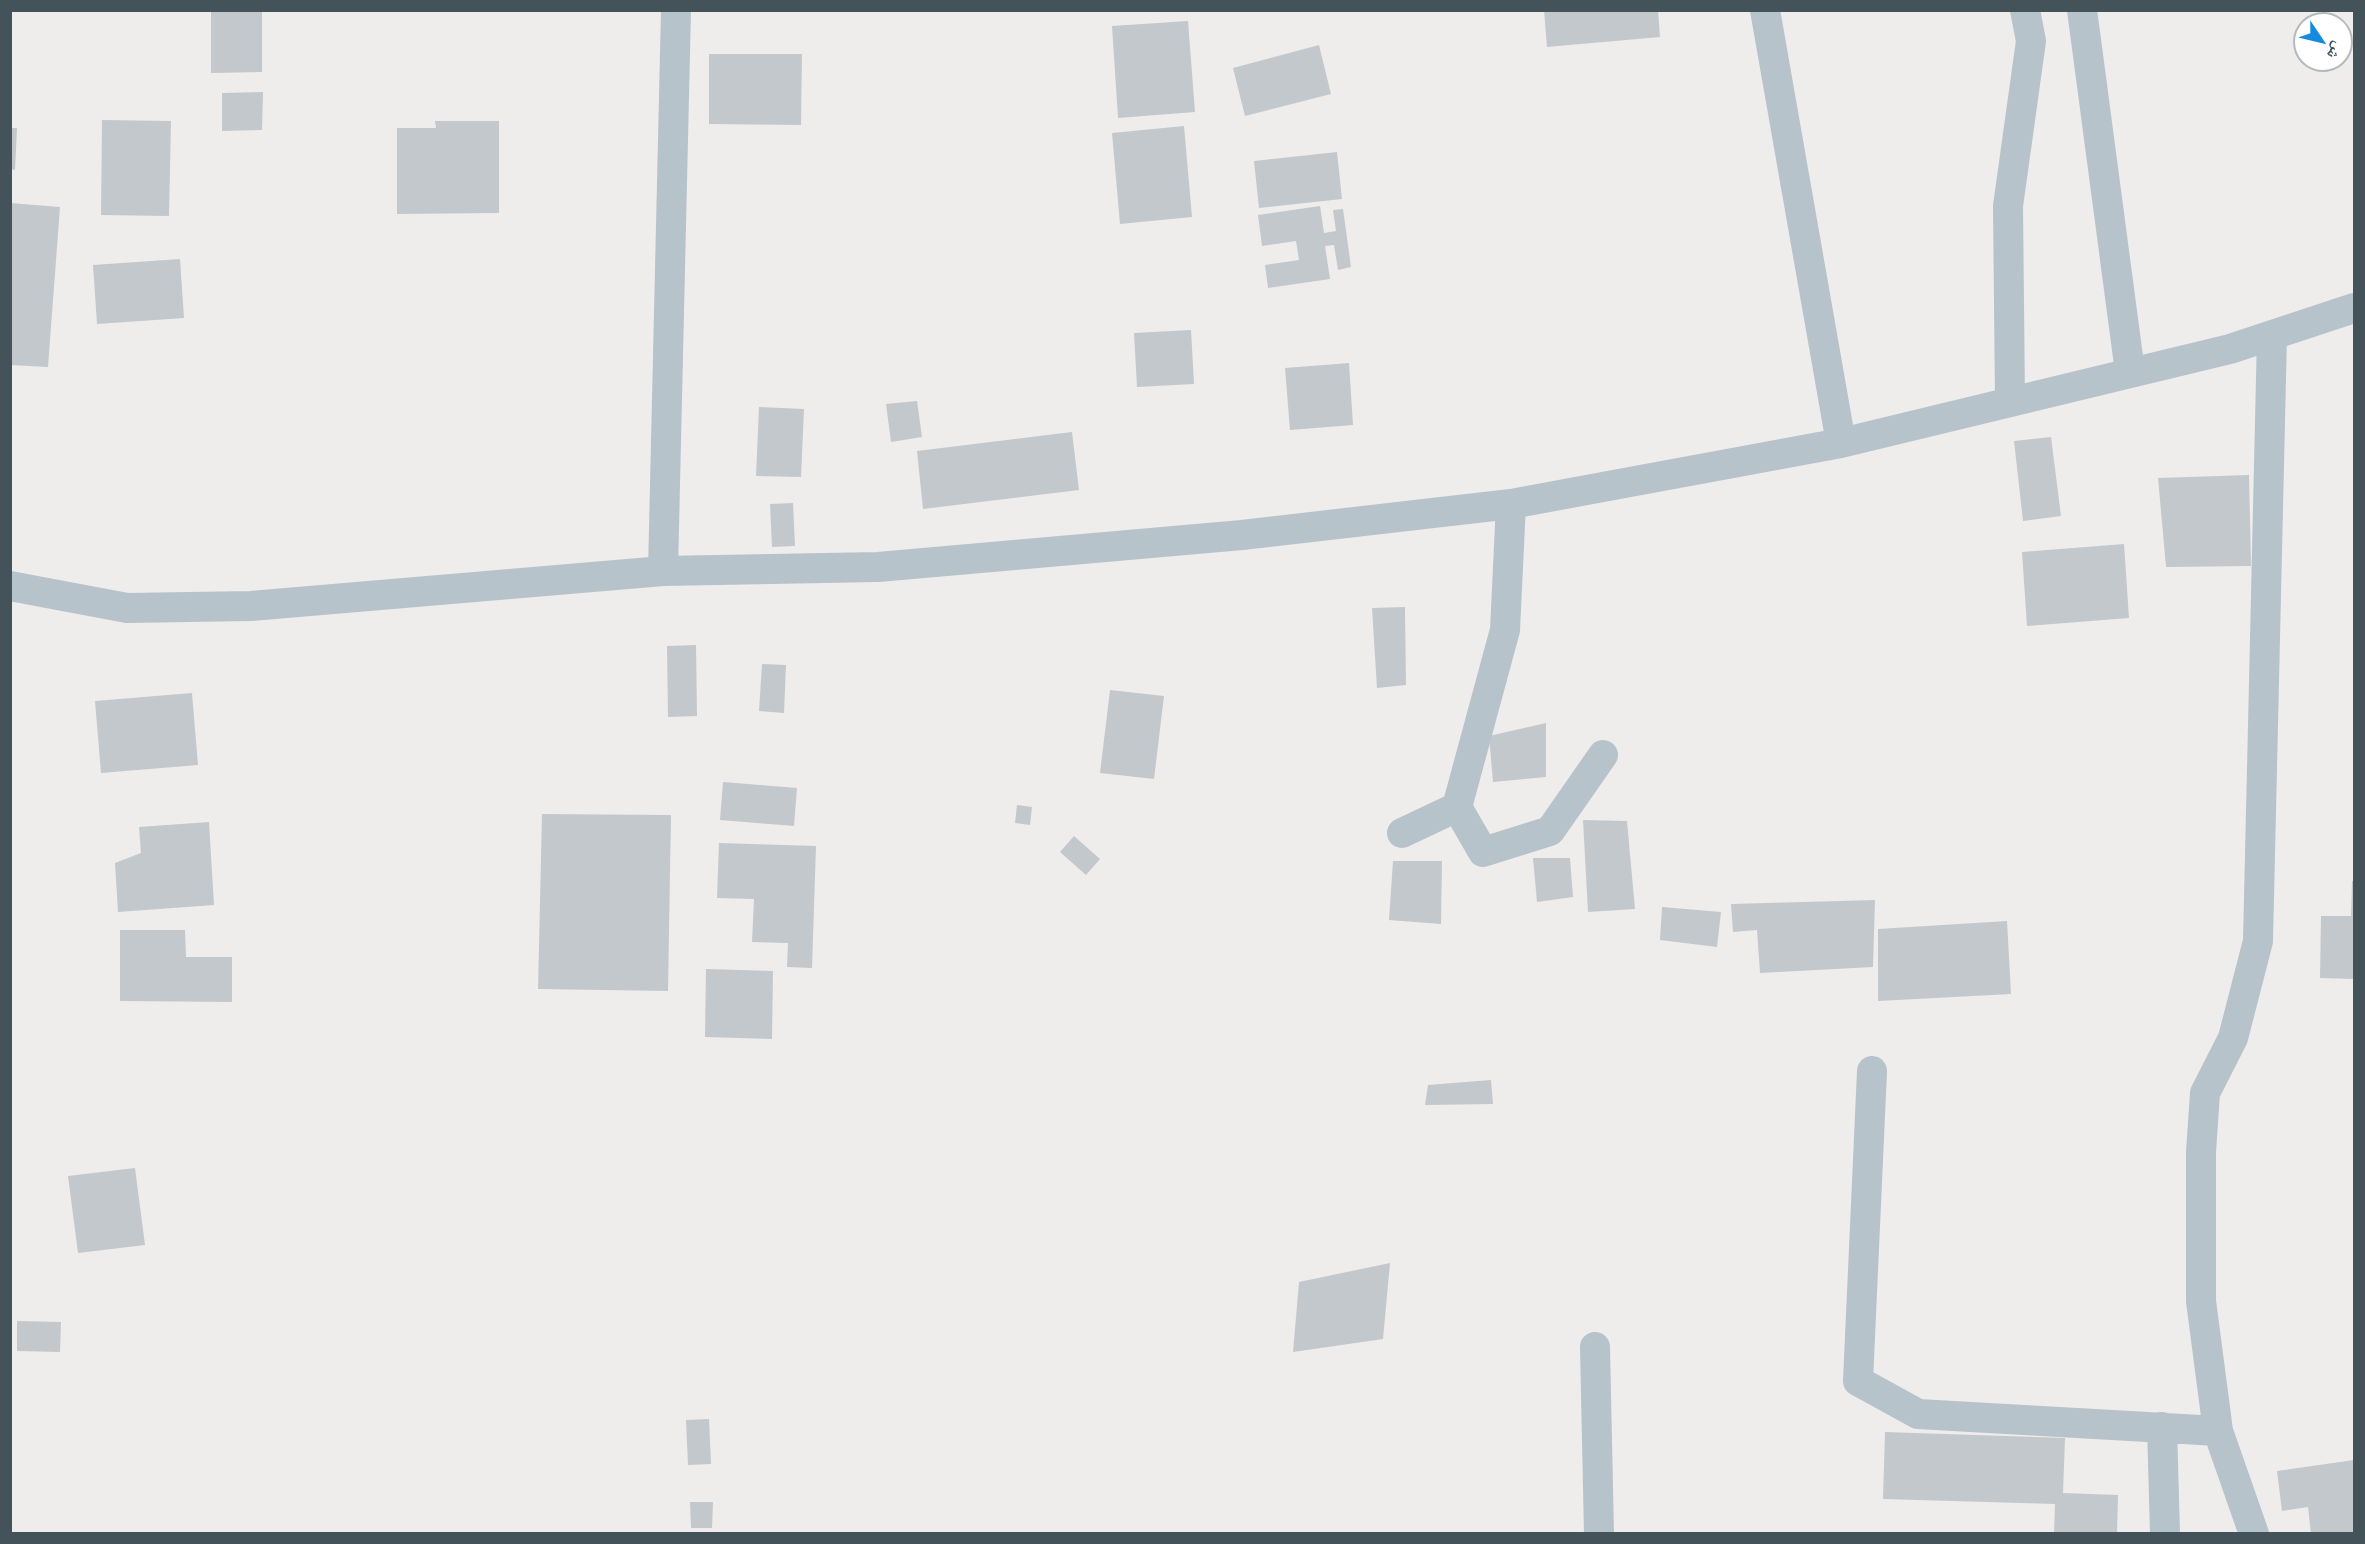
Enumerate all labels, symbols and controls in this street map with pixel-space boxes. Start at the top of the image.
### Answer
north arrow [2293,12,2353,72]
text: ش [2324,39,2349,64]

